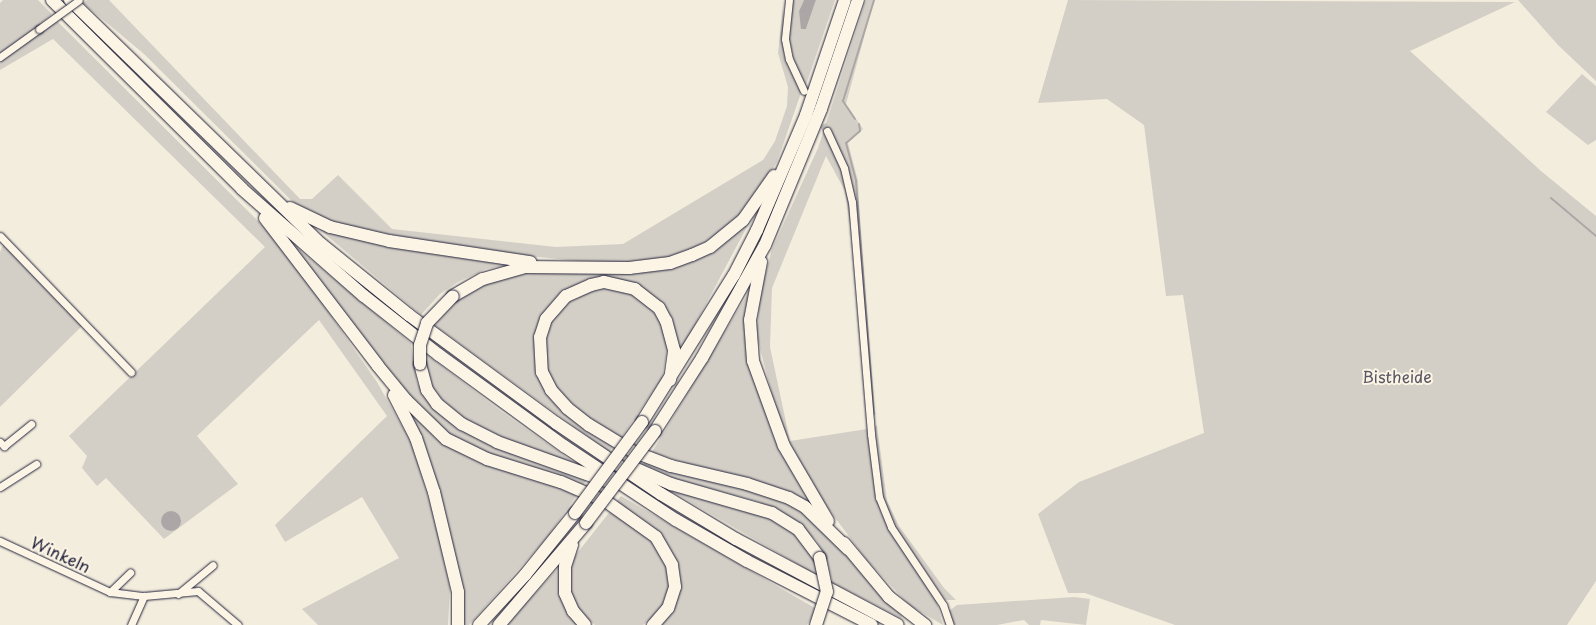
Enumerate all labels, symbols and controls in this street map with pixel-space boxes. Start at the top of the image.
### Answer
park label: Bistheide [1362,366,1432,386]
street label: Winkeln [28,532,94,576]

